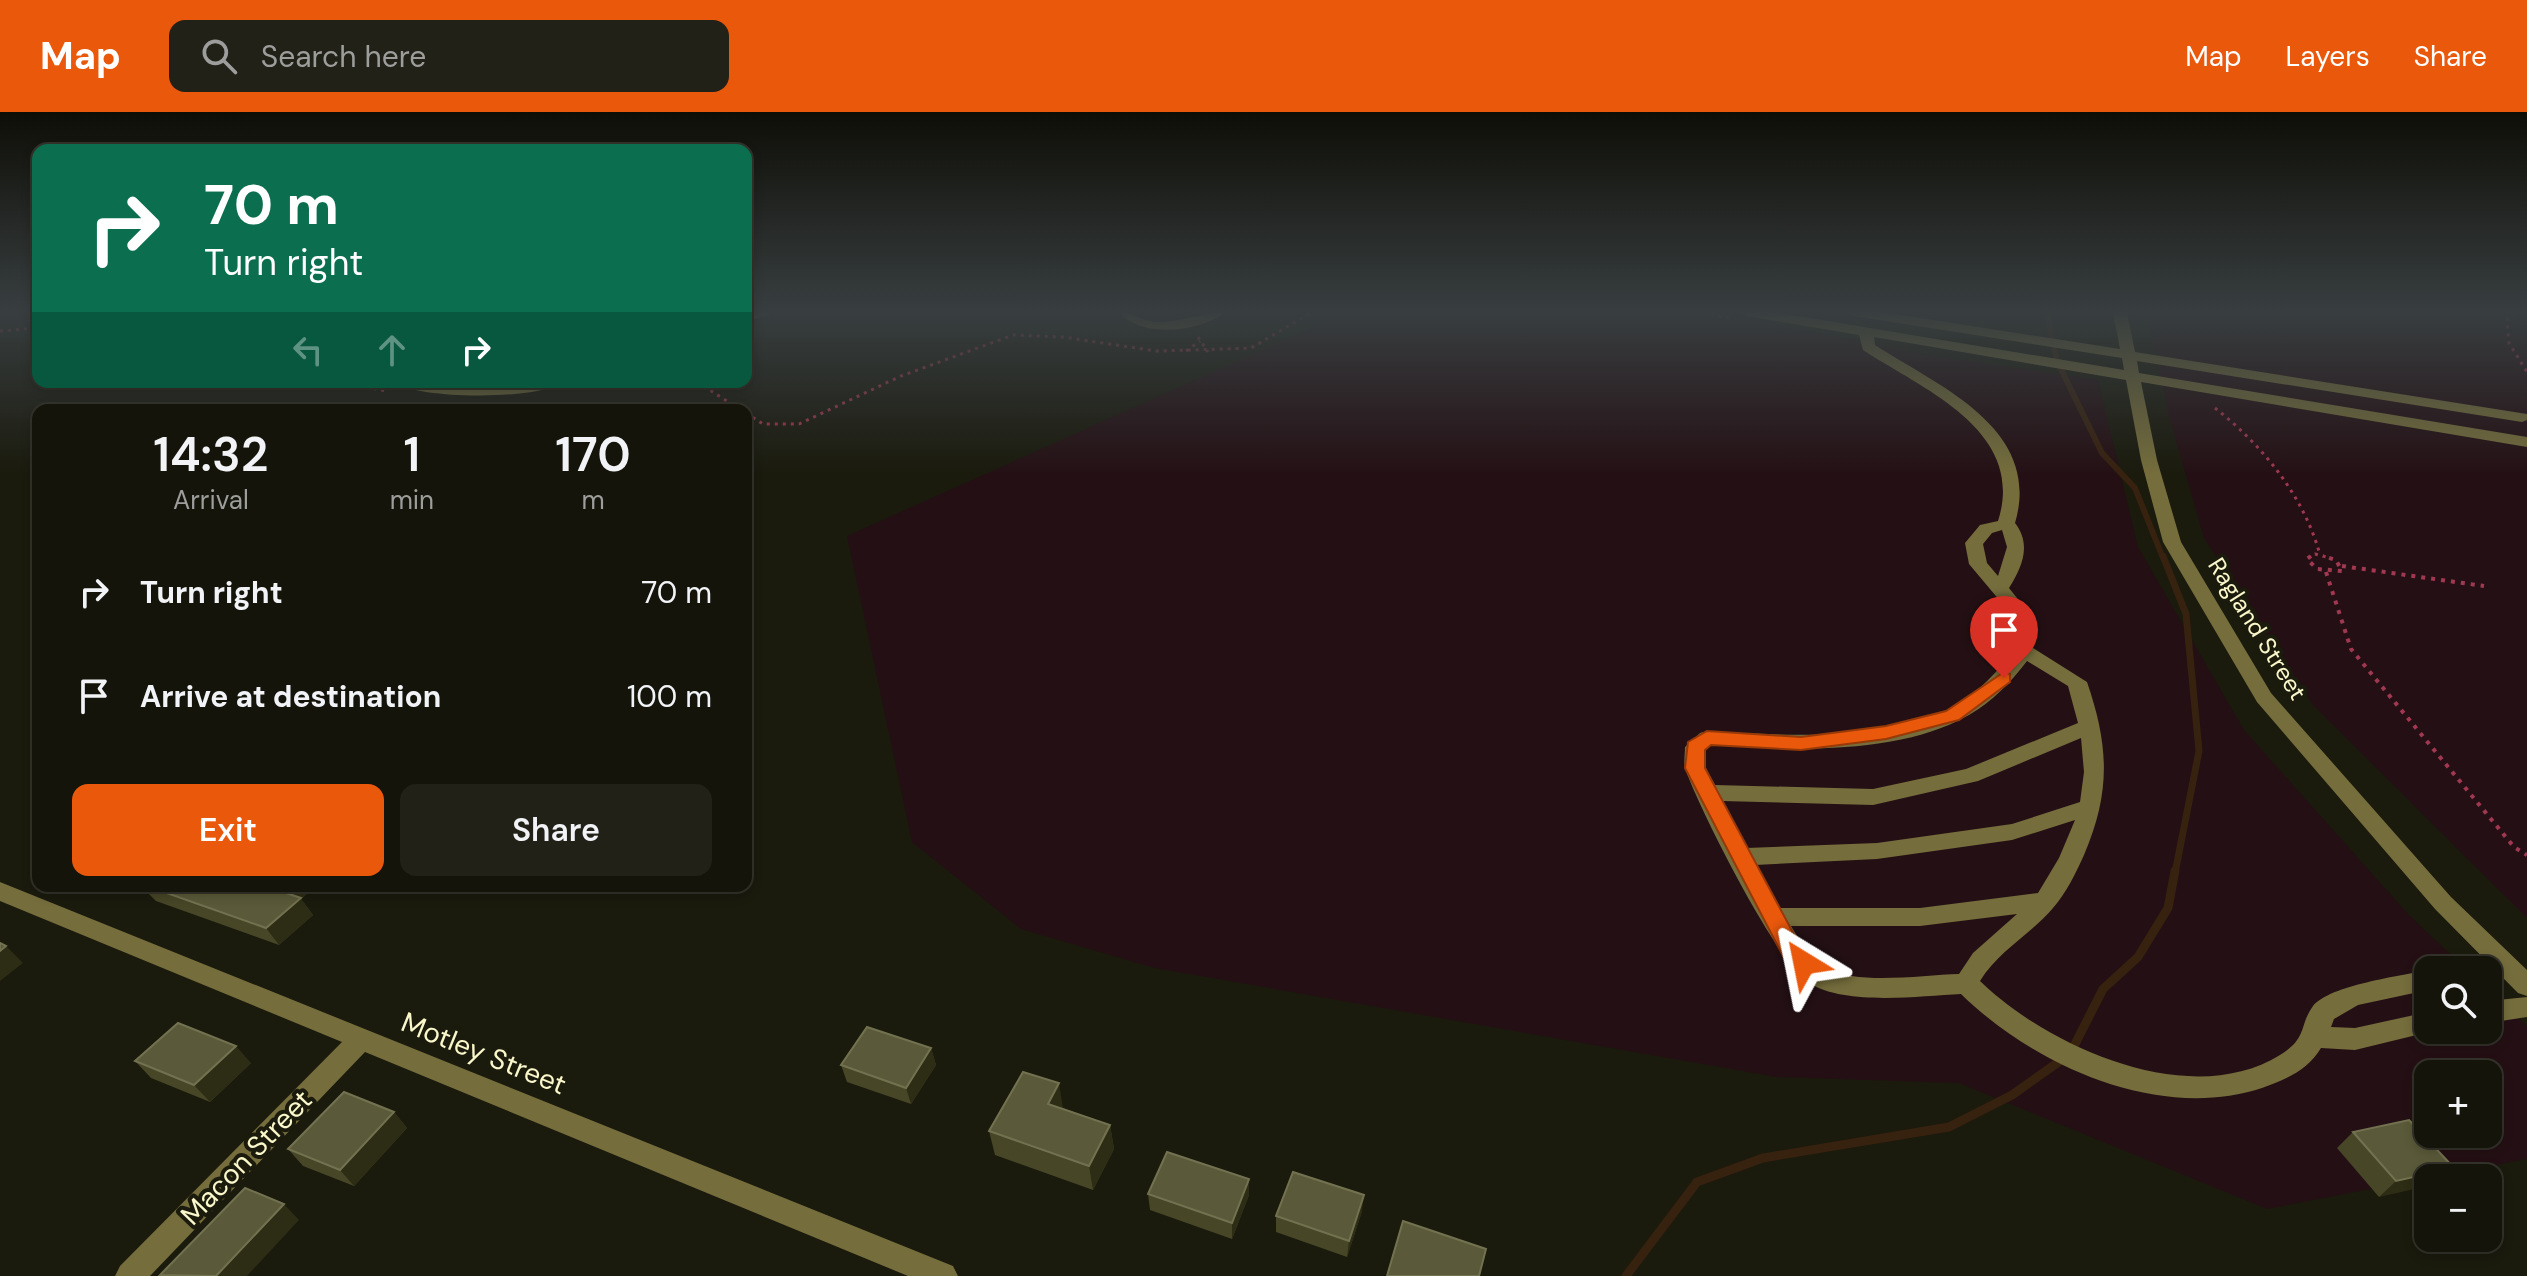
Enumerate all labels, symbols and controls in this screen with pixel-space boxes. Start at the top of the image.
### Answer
search box [169,20,729,92]
text: Map [40,31,121,81]
icon: search [197,34,241,78]
text: Search here [261,37,426,76]
text: Map [2185,38,2242,75]
text: Layers [2286,38,2370,75]
text: Share [2414,38,2487,75]
text: 70 m [204,168,339,241]
icon: right [72,176,176,280]
text: Turn right [204,239,363,286]
icon: left [286,328,330,372]
icon: ahead [370,328,414,372]
icon: right [454,328,498,372]
text: 14:32 [153,423,268,486]
text: 1 [403,423,420,486]
text: 170 [555,423,631,486]
text: Arrival [173,483,249,517]
text: min [390,483,434,517]
text: m [581,483,605,517]
street label: Ragland Street [2201,552,2313,706]
icon: right [72,570,116,614]
text: Turn right [140,573,283,612]
text: 70 m [641,573,712,612]
pin [1970,596,2038,678]
icon: arrive [1982,608,2026,652]
icon: arrive [72,674,116,718]
text: Arrive at destination [140,677,441,716]
text: 100 m [627,677,712,716]
button: Exit [72,784,384,876]
button: Share [400,784,712,876]
position arrow [1762,921,1846,1005]
map controls [2414,956,2502,1252]
button: search [2414,956,2502,1044]
street label: Motley Street [396,1004,572,1103]
button: + [2414,1060,2502,1148]
street label: Macon Street [173,1082,320,1233]
button: − [2414,1164,2502,1252]

